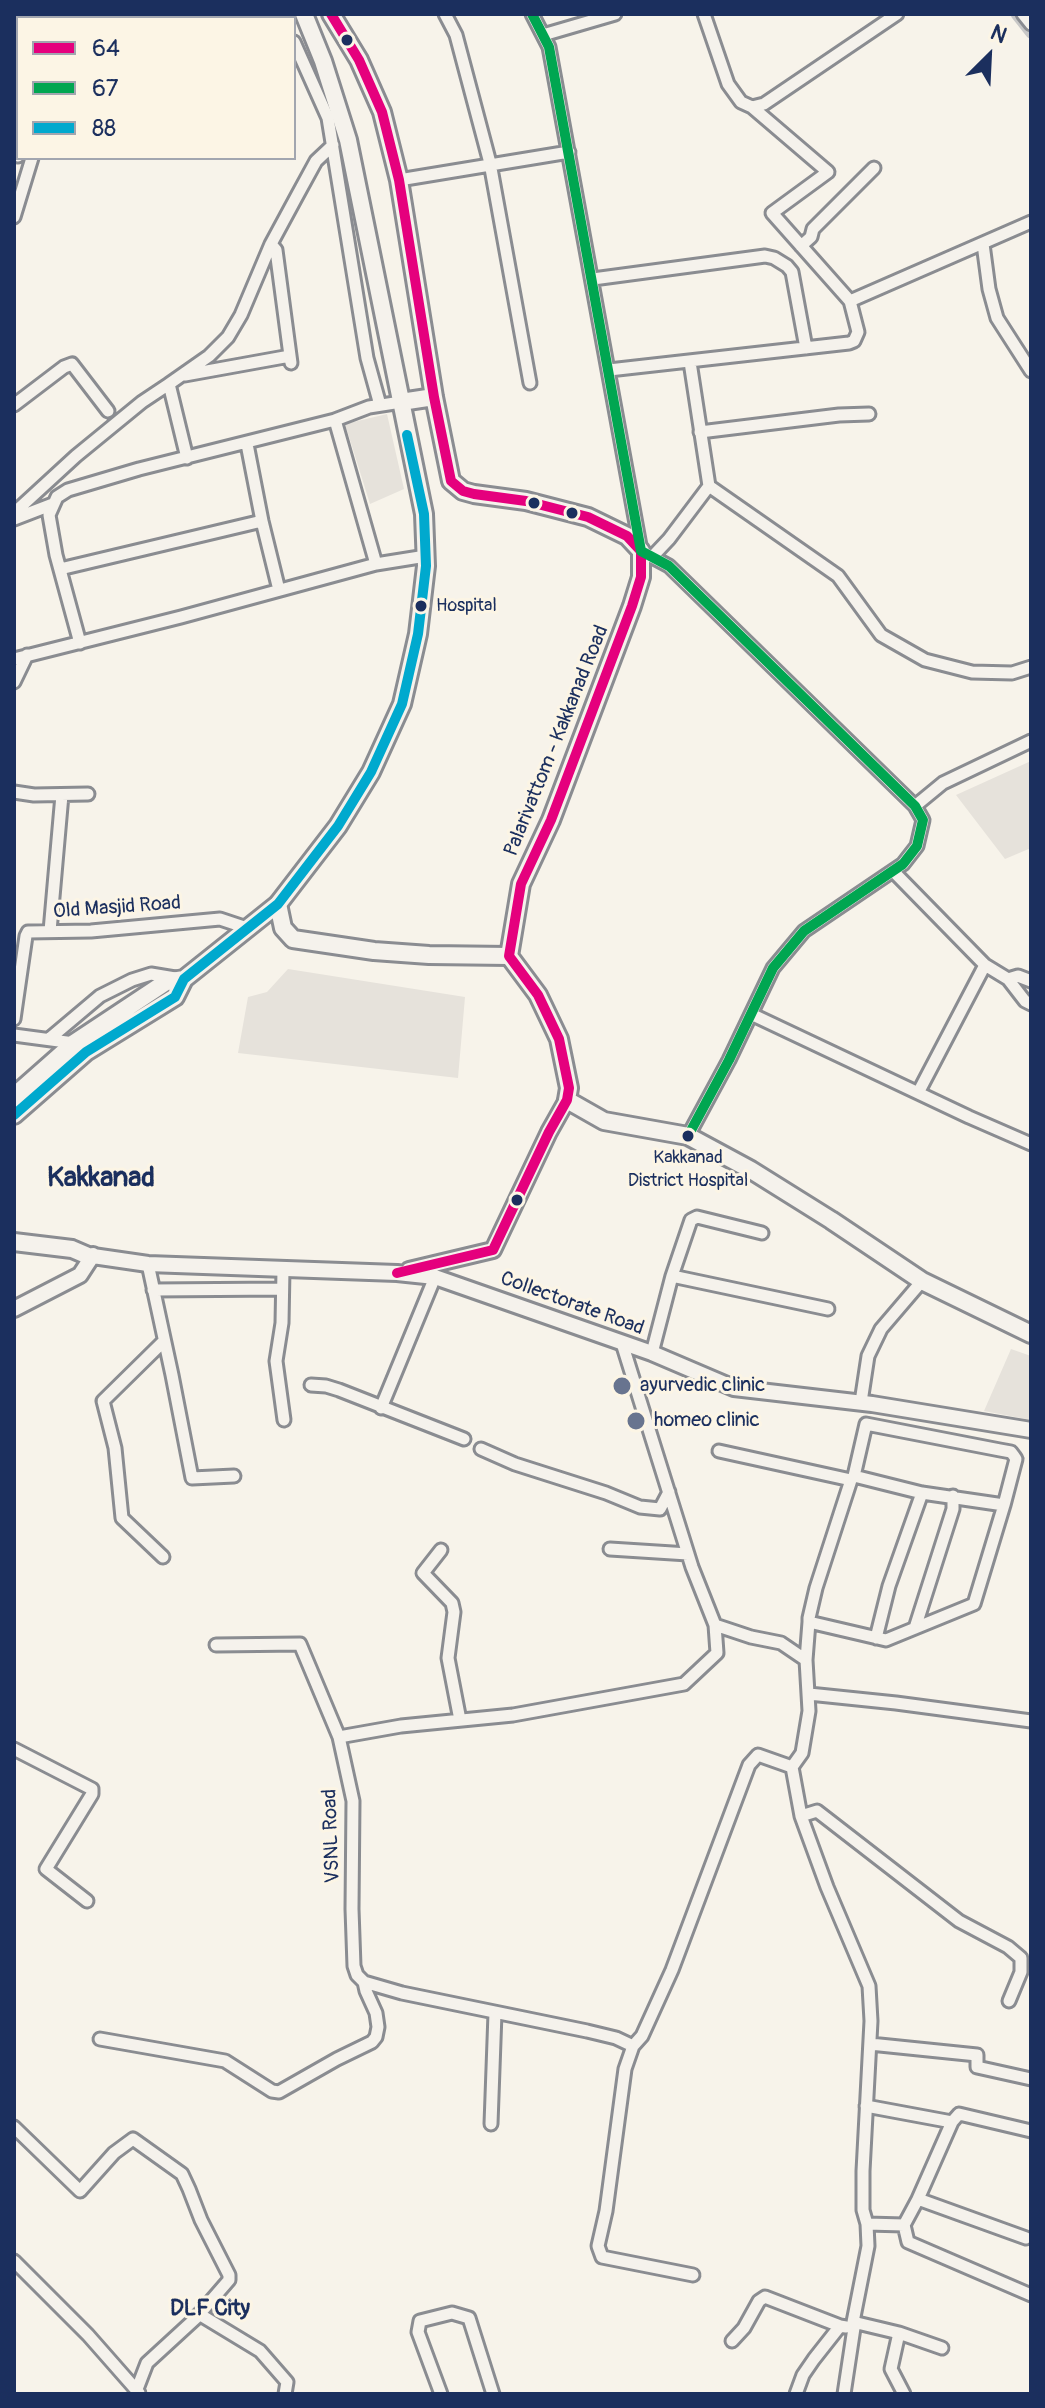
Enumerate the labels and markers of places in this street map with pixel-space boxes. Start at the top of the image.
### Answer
unlabelled marker [339,32,355,48]
unlabelled marker [526,495,542,511]
unlabelled marker [564,505,580,521]
place label: Hospital [436,595,497,617]
marker: Hospital [413,598,429,614]
marker: Kakkanad District Hospital [680,1128,696,1144]
place label: Kakkanad District Hospital [628,1147,748,1190]
unlabelled marker [509,1192,525,1208]
place label: ayurvedic clinic [640,1374,765,1398]
marker: ayurvedic clinic [611,1375,633,1397]
place label: homeo clinic [654,1409,760,1433]
marker: homeo clinic [625,1410,647,1432]

